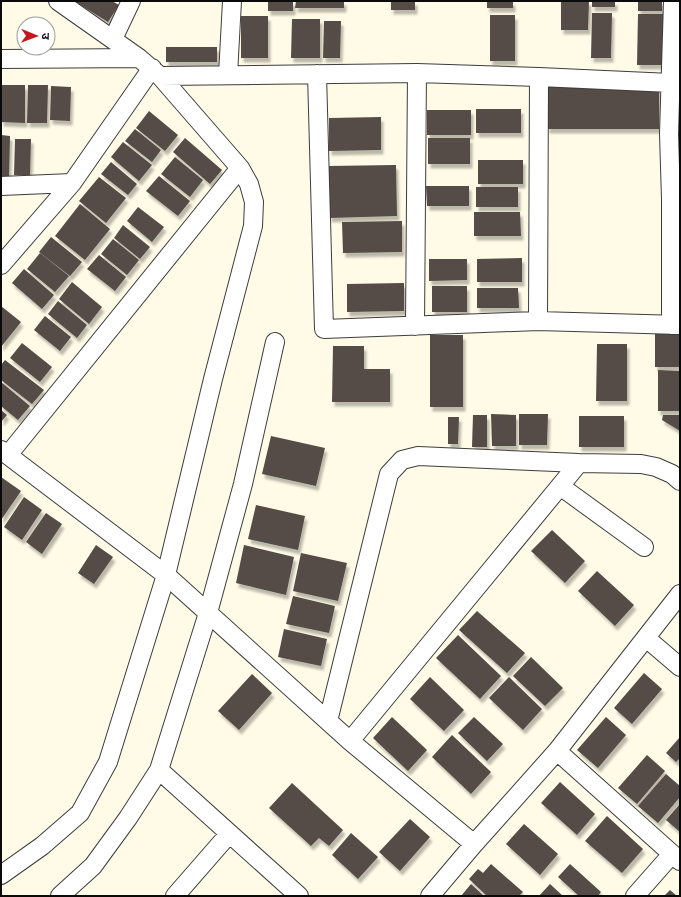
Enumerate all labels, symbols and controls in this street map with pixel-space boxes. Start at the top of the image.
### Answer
north arrow [16,16,56,56]
text: उ [40,33,52,40]

